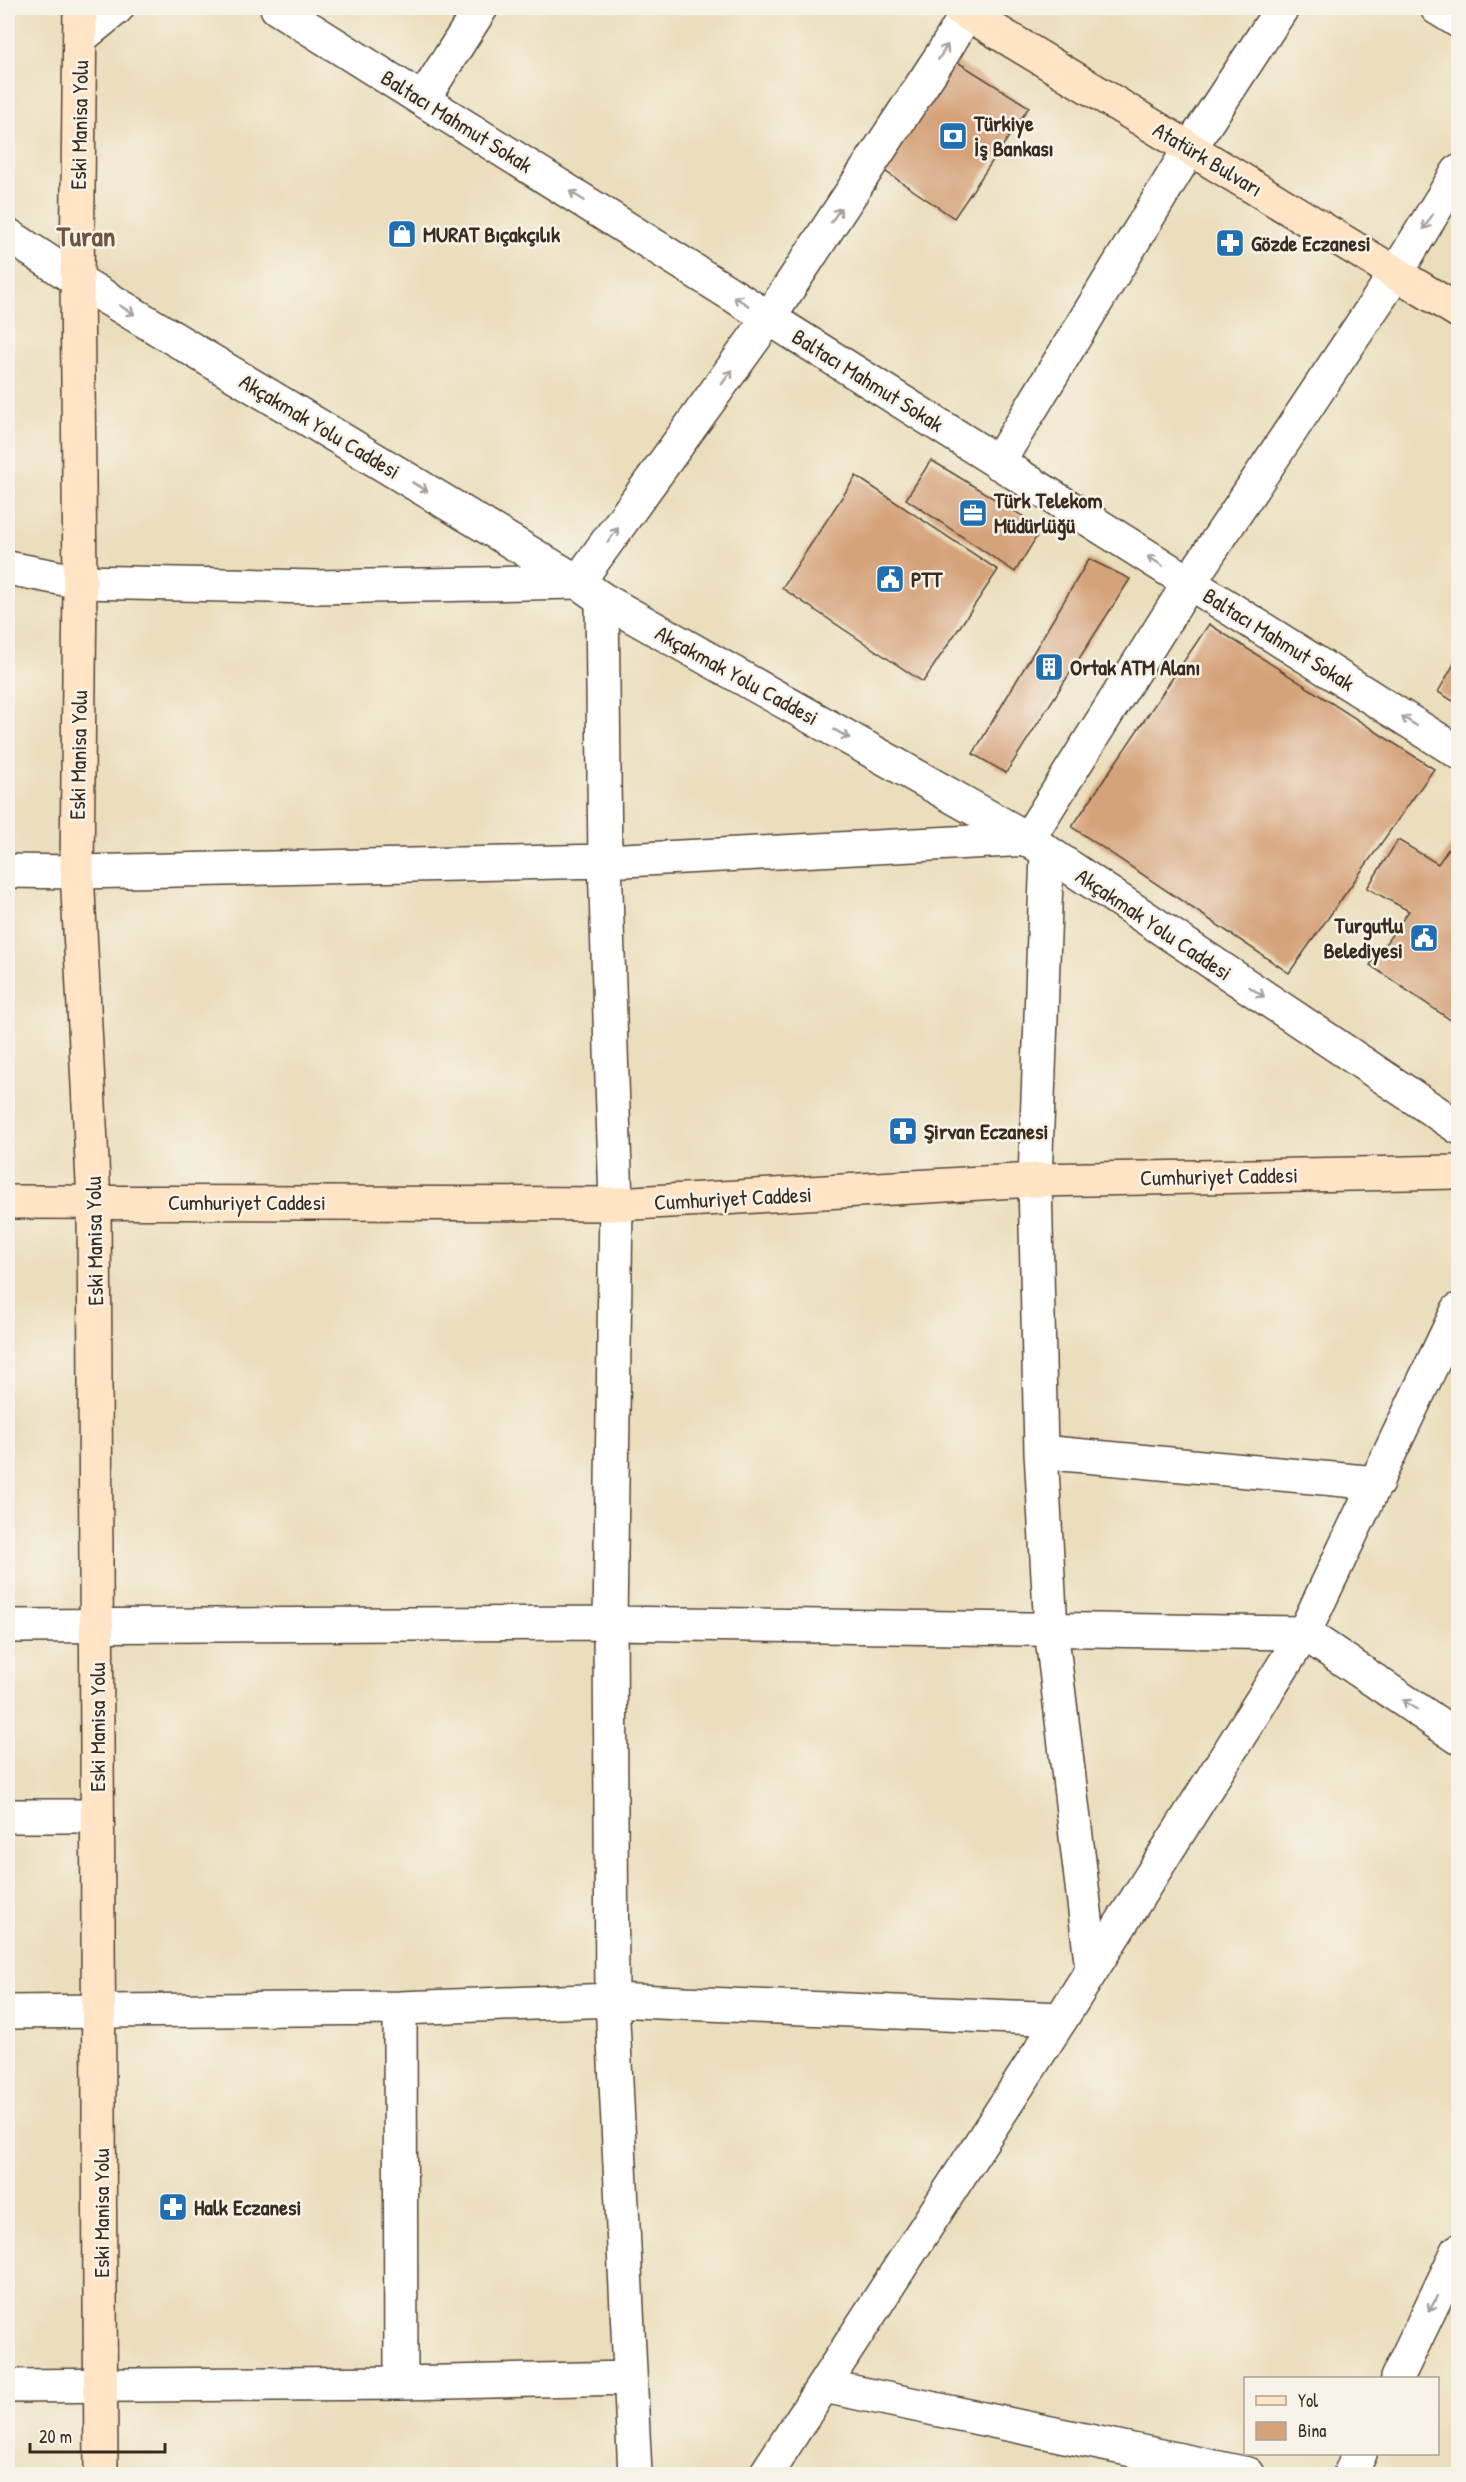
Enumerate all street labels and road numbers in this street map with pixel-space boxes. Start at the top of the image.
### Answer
street label: Eski Manisa Yolu [63,60,95,190]
street label: Baltacı Mahmut Sokak [375,62,539,180]
street label: Atatürk Bulvarı [1148,115,1268,203]
street label: Baltacı Mahmut Sokak [786,321,950,439]
street label: Akçakmak Yolu Caddesi [234,366,406,486]
street label: Baltacı Mahmut Sokak [1197,580,1361,698]
street label: Akçakmak Yolu Caddesi [650,618,824,732]
street label: Eski Manisa Yolu [62,690,94,820]
street label: Akçakmak Yolu Caddesi [1070,861,1238,987]
street label: Cumhuriyet Caddesi [1140,1160,1298,1192]
street label: Eski Manisa Yolu [78,1176,110,1306]
street label: Cumhuriyet Caddesi [653,1179,813,1217]
street label: Cumhuriyet Caddesi [168,1187,326,1217]
street label: Eski Manisa Yolu [82,1662,112,1792]
street label: Eski Manisa Yolu [86,2148,116,2278]

